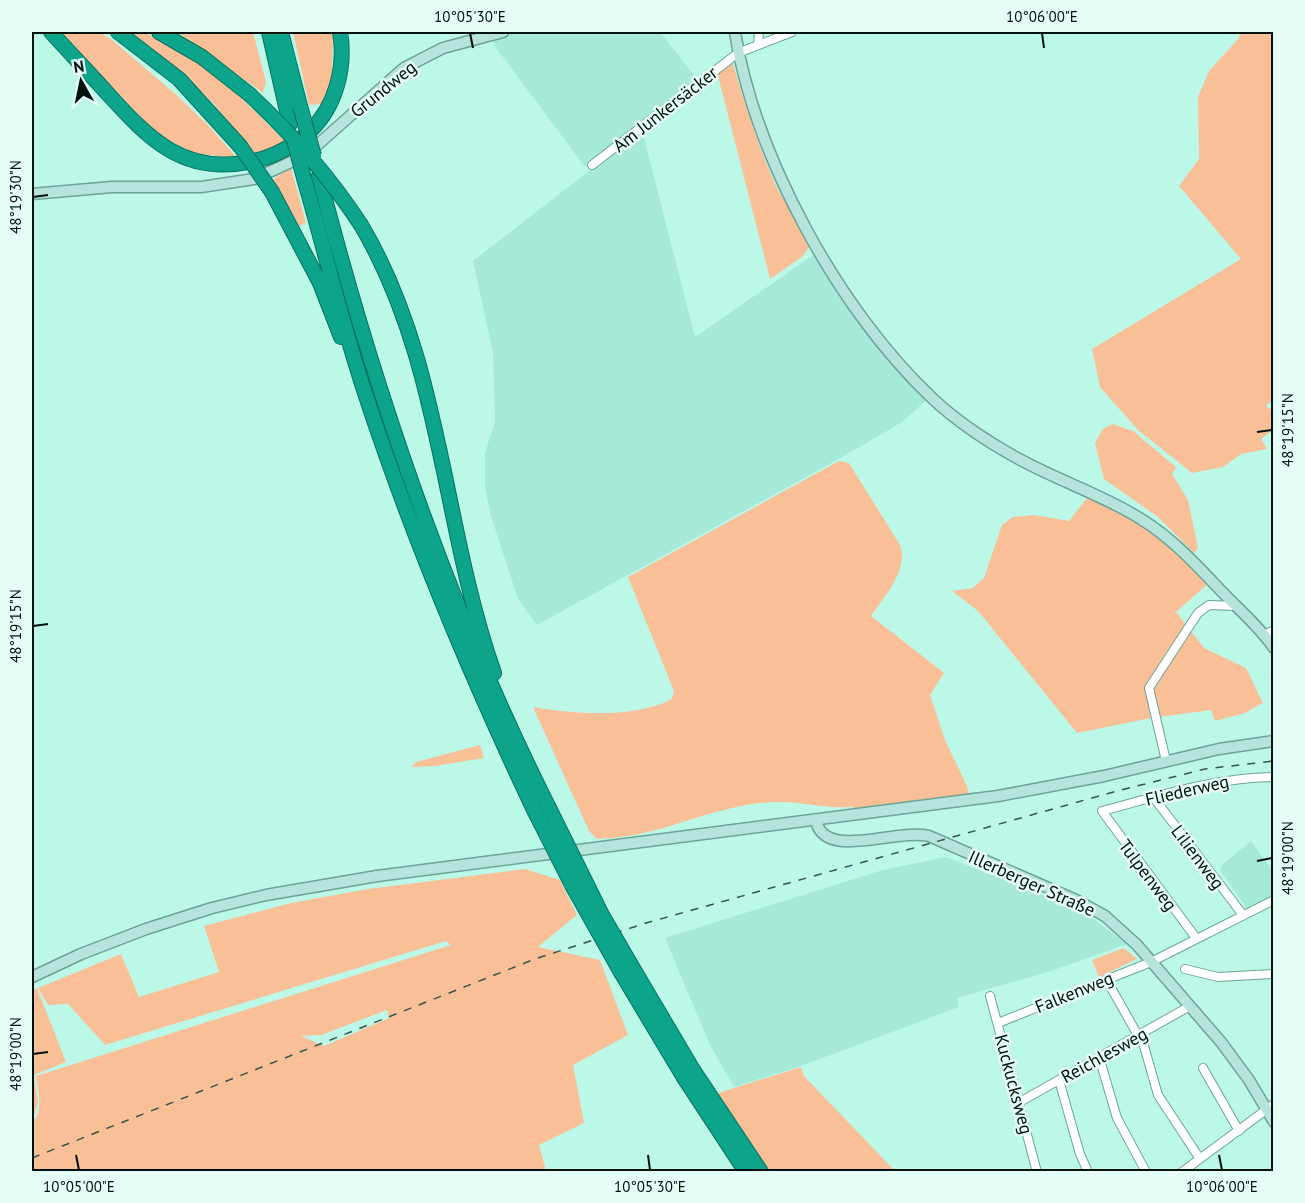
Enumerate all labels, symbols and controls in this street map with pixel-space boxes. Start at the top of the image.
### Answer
text: 10°05'30"E [434,7,506,26]
text: 10°06'00"E [1006,7,1078,26]
north arrow [51,51,111,111]
text: N [72,55,85,77]
street label: Grundweg [345,56,421,122]
street label: Am Junkersäcker [608,61,722,157]
text: 48°19'30"N [6,160,25,234]
text: 48°19'15"N [1278,393,1297,467]
text: 48°19'15"N [6,589,25,663]
street label: Fliederweg [1143,769,1231,811]
street label: Lilienweg [1166,820,1230,894]
text: 48°19'00"N [1278,821,1297,895]
street label: Tulpenweg [1114,835,1182,915]
street label: Illerberger Straße [965,845,1099,921]
street label: Falkenweg [1031,966,1117,1018]
text: 48°19'00"N [6,1017,25,1091]
street label: Reichlesweg [1057,1022,1151,1088]
street label: Kuckucksweg [990,1031,1038,1137]
text: 10°05'00"E [43,1177,115,1196]
text: 10°05'30"E [614,1177,686,1196]
text: 10°06'00"E [1186,1177,1258,1196]

